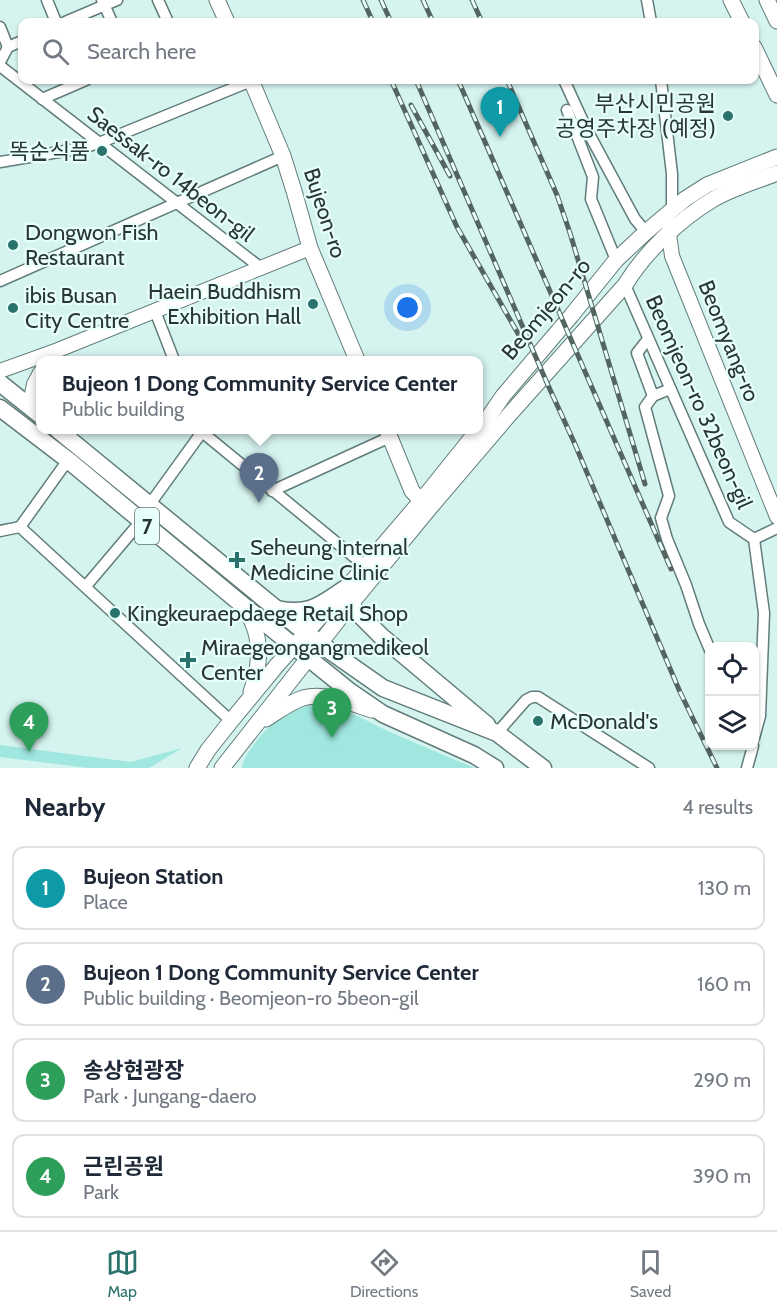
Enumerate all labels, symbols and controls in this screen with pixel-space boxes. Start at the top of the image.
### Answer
search box [18,18,759,84]
icon: search [39,35,72,68]
text: Search here [87,38,196,65]
pin: 1 [480,88,520,137]
place label: 부산시민공원 공영주차장 (예정) [556,90,716,142]
street label: Saessak-ro 14beon-gil [82,100,260,248]
marker: 부산시민공원 공영주차장 (예정) [721,109,735,123]
place label: 똑순식품 [9,138,90,165]
marker: 똑순식품 [95,144,109,158]
street label: Bujeon-ro [298,165,352,261]
place label: Dongwon Fish Restaurant [25,219,158,271]
marker: Dongwon Fish Restaurant [6,238,20,252]
street label: Beomjeon-ro [496,253,596,365]
street label: Beomyang-ro [692,276,766,406]
place label: Haein Buddhism Exhibition Hall [148,278,302,330]
place label: ibis Busan City Centre [25,282,129,334]
street label: Beomjeon-ro 32beon-gil [640,291,759,514]
your location [393,293,422,322]
marker: Haein Buddhism Exhibition Hall [306,297,320,311]
marker: ibis Busan City Centre [6,301,20,315]
popup [36,356,483,434]
text: Bujeon 1 Dong Community Service Center [62,370,457,397]
text: Public building [62,397,184,421]
pin: 2 [240,454,278,503]
road number: 7 [135,508,159,544]
place label: Seheung Internal Medicine Clinic [250,534,409,586]
marker: Seheung Internal Medicine Clinic [228,551,246,569]
place label: Kingkeuraepdaege Retail Shop [127,600,408,627]
marker: Kingkeuraepdaege Retail Shop [108,606,122,620]
place label: Miraegeongangmedikeol Center [201,634,429,686]
map controls [705,642,759,750]
button: locate [705,642,759,696]
marker: Miraegeongangmedikeol Center [179,651,197,669]
pin: 3 [312,688,352,738]
button: layers [705,696,759,750]
pin: 4 [9,702,48,752]
place label: McDonald's [550,708,658,735]
marker: McDonald's [531,714,545,728]
text: Nearby [24,791,105,823]
text: 4 results [682,795,753,819]
text: Bujeon Station [83,863,223,890]
text: 1 [42,876,49,900]
text: 130 m [698,876,751,900]
text: Place [83,890,128,914]
text: Bujeon 1 Dong Community Service Center [83,959,479,986]
text: 2 [40,972,51,996]
text: 160 m [697,972,751,996]
text: Public building · Beomjeon-ro 5beon-gil [83,986,419,1010]
text: 송상현광장 [83,1057,184,1084]
text: 3 [40,1068,51,1092]
text: 290 m [693,1068,751,1092]
text: Park · Jungang-daero [83,1084,257,1108]
text: 근린공원 [83,1153,164,1180]
text: 4 [39,1164,52,1188]
text: 390 m [693,1164,751,1188]
text: Park [83,1180,119,1204]
tab: Map [106,1246,139,1301]
tab: Directions [350,1246,418,1301]
tab: Saved [630,1246,671,1301]

